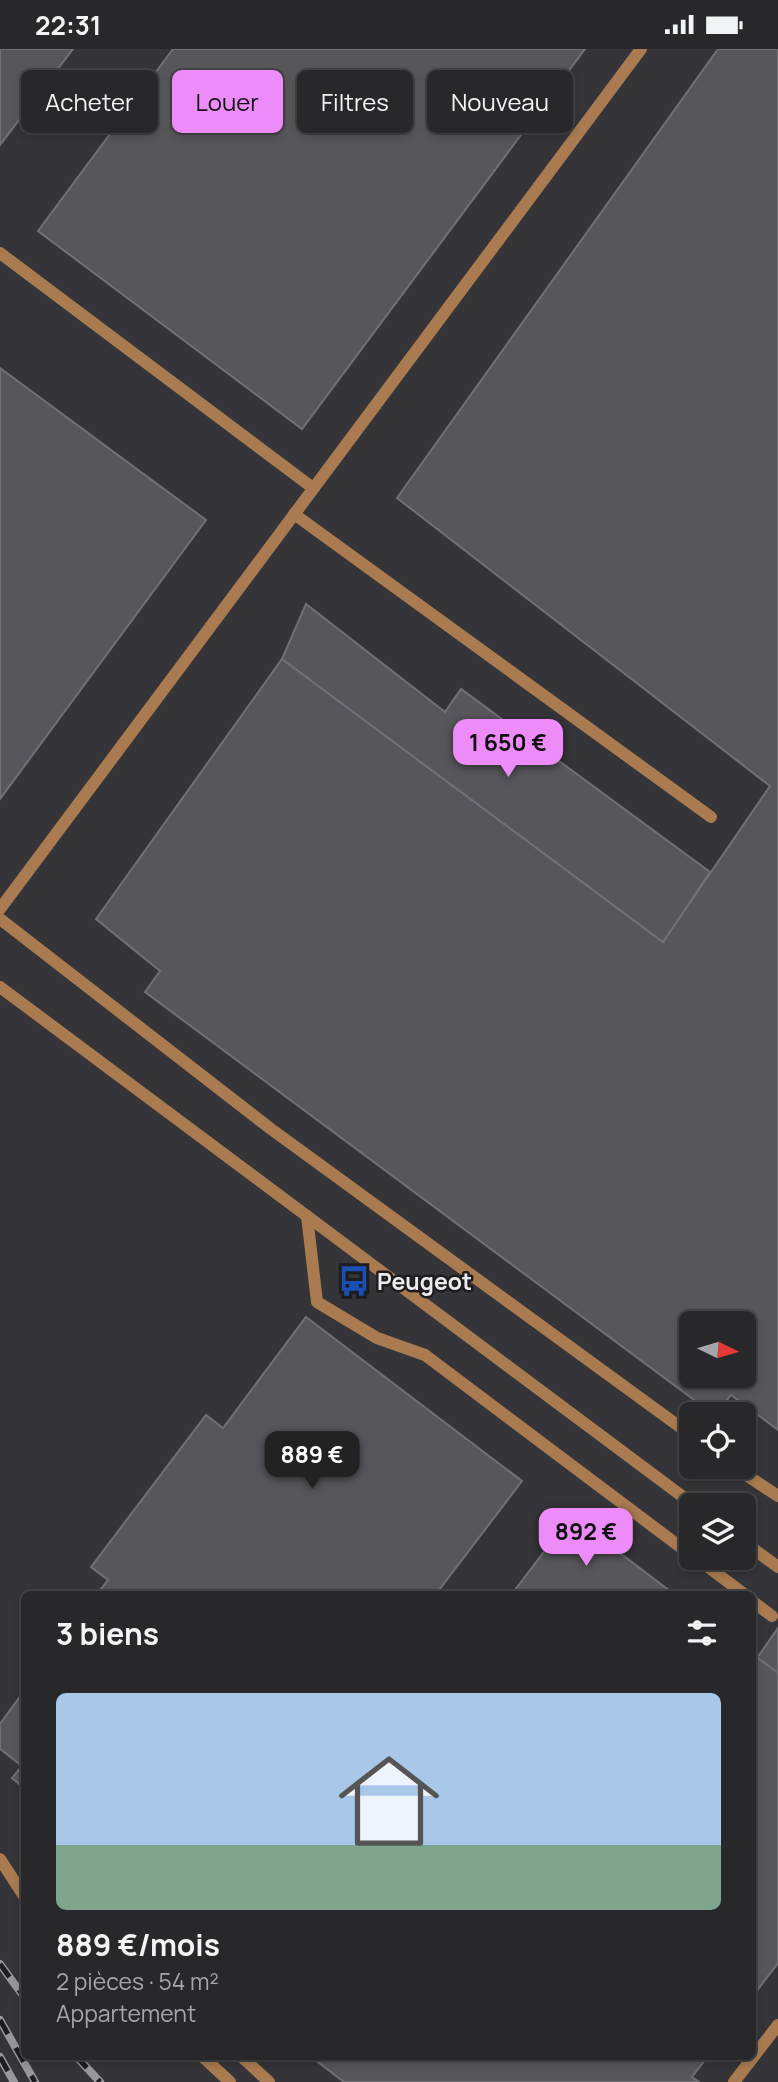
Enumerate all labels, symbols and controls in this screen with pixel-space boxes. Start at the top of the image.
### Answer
text: 22:31 [35,7,101,43]
chip: Acheter [21,70,158,133]
chip: Louer [172,70,283,133]
chip: Filtres [297,70,413,133]
chip: Nouveau [427,70,573,133]
pin: 1 650 € [443,719,573,779]
text: 1 650 € [469,726,547,758]
bus stop icon: Peugeot [337,1264,371,1298]
place label: Peugeot [377,1265,472,1297]
north arrow [679,1311,756,1388]
map controls [679,1311,756,1570]
button: locate [679,1402,756,1479]
pin: 889 € [263,1431,361,1491]
text: 889 € [281,1438,343,1470]
button: layers [679,1493,756,1570]
pin: 892 € [537,1509,635,1568]
text: 892 € [555,1515,617,1547]
text: 3 biens [56,1613,159,1654]
icon: filters [683,1614,721,1652]
icon: home [326,1738,452,1864]
text: 889 €/mois [56,1924,220,1965]
text: 2 pièces · 54 m² [56,1965,219,1997]
text: Appartement [56,1997,196,2029]

